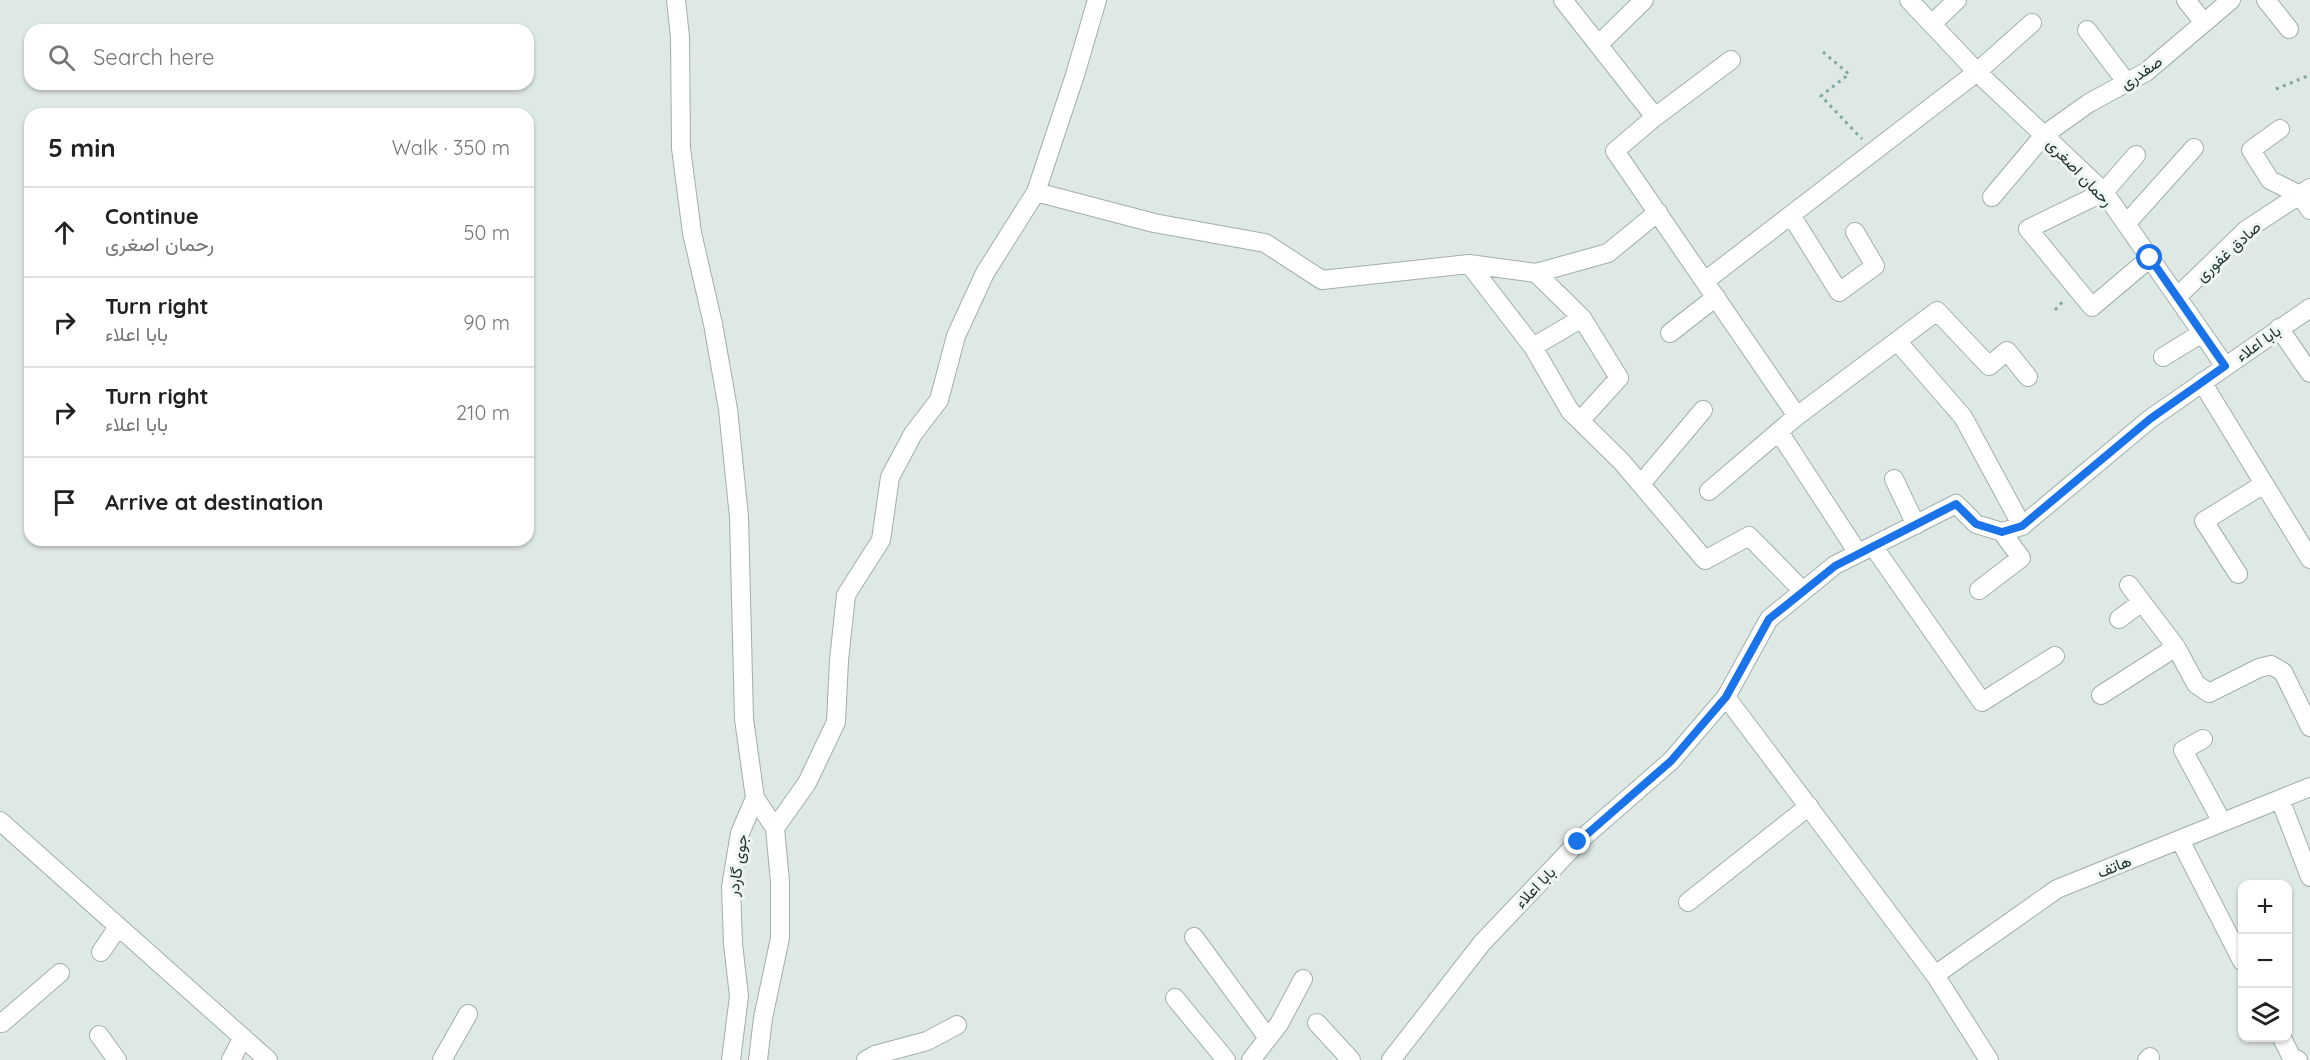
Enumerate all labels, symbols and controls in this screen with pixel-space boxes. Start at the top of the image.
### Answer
search box [24,24,534,90]
icon: search [45,41,78,74]
text: Search here [93,43,214,71]
street label: صفدری [2116,51,2166,94]
text: 5 min [48,131,116,164]
street label: رحمان اصغری [2042,134,2117,211]
text: Walk · 350 m [392,135,510,160]
text: Continue [105,202,199,230]
icon: ahead [48,216,81,249]
street label: صادق غفوری [2191,217,2265,286]
text: 50 m [464,220,510,245]
text: رحمان اصغری [105,231,214,256]
route start [2136,244,2162,270]
text: Turn right [105,292,209,320]
icon: right [48,306,81,339]
text: 90 m [463,310,510,335]
street label: بابا اعلاء [2232,320,2284,366]
text: بابا اعلاء [105,321,168,346]
text: Turn right [105,382,209,410]
icon: right [48,396,81,429]
text: 210 m [456,400,510,425]
text: بابا اعلاء [105,411,168,436]
icon: arrive [48,486,81,519]
text: Arrive at destination [105,488,323,516]
route end [1564,828,1590,854]
street label: جوی گاردر [722,832,753,898]
street label: هاتف [2094,850,2134,882]
street label: بابا اعلاء [1510,862,1560,912]
map controls [2238,880,2292,1042]
button: + [2238,880,2292,934]
button: − [2238,934,2292,988]
button: layers [2238,988,2292,1042]

